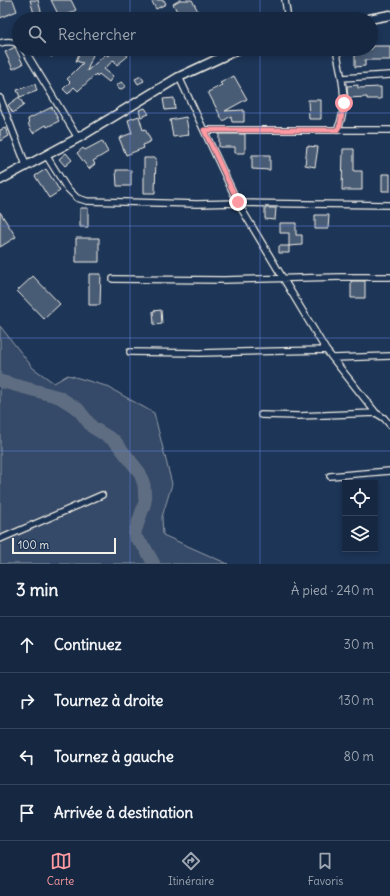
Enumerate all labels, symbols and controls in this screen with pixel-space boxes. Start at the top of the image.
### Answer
search box [12,12,378,56]
icon: search [26,23,48,45]
text: Rechercher [58,25,136,44]
route start [335,94,353,112]
route end [229,193,247,211]
map controls [342,480,378,552]
button: locate [342,480,378,516]
button: layers [342,516,378,552]
scale bar [12,536,116,555]
text: 100 m [18,538,49,552]
text: 3 min [16,579,58,601]
text: À pied · 240 m [291,582,374,599]
icon: ahead [16,634,38,656]
text: Continuez [54,635,122,654]
text: 30 m [344,636,374,653]
icon: right [16,690,38,712]
text: Tournez à droite [54,691,163,710]
text: 130 m [338,692,374,709]
icon: left [16,746,38,768]
text: Tournez à gauche [54,747,174,766]
text: 80 m [343,748,374,765]
icon: arrive [16,802,38,824]
text: Arrivée à destination [54,803,193,822]
tab: Carte [47,850,74,888]
tab: Itinéraire [168,850,214,888]
tab: Favoris [308,850,343,888]

